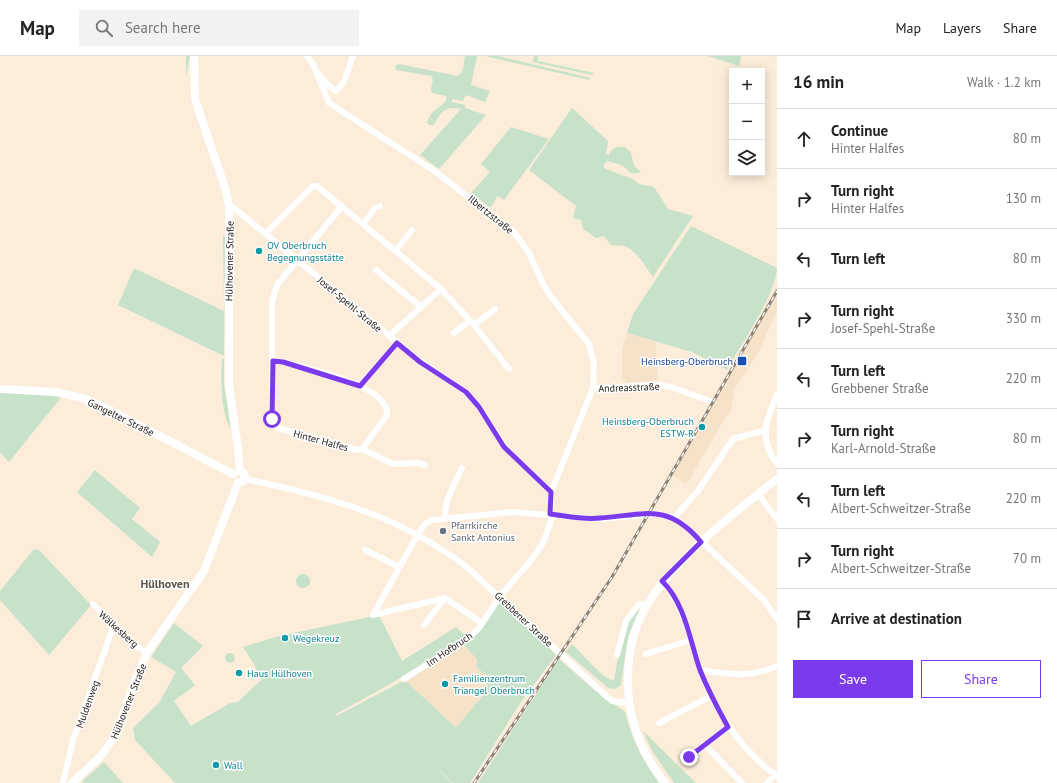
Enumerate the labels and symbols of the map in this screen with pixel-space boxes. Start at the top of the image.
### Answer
street label: Ilbertzstraße [465,192,516,237]
street label: Hülhovener Straße [222,221,237,301]
place label: OV Oberbruch Begegnungsstätte [267,239,344,264]
marker: OV Oberbruch Begegnungsstätte [254,246,264,256]
street label: Josef-Spehl-Straße [314,273,385,335]
place label: Heinsberg-Oberbruch [641,355,733,368]
marker: Heinsberg-Oberbruch [736,355,748,367]
street label: Andreasstraße [598,380,660,395]
street label: Gangelter Straße [85,396,156,439]
route start [263,410,281,428]
place label: Heinsberg-Oberbruch ESTW-R [602,415,694,440]
marker: Heinsberg-Oberbruch ESTW-R [697,422,707,432]
street label: Hinter Halfes [292,427,350,454]
place label: Pfarrkirche Sankt Antonius [451,519,515,544]
marker: Pfarrkirche Sankt Antonius [438,526,448,536]
district label: Hülhoven [141,576,189,591]
street label: Grebbener Straße [492,589,556,650]
street label: Wälkesberg [96,608,141,651]
street label: Im Hofbruch [424,629,475,670]
place label: Wegekreuz [293,632,339,645]
marker: Wegekreuz [280,633,290,643]
street label: Hülhovener Straße [107,662,150,741]
place label: Haus Hülhoven [247,667,312,680]
marker: Haus Hülhoven [234,668,244,678]
place label: Familienzentrum Triangel Oberbruch [453,672,535,697]
street label: Muldenweg [73,679,102,730]
marker: Familienzentrum Triangel Oberbruch [440,679,450,689]
route end [680,748,698,766]
place label: Wall [224,759,243,772]
marker: Wall [211,760,221,770]

